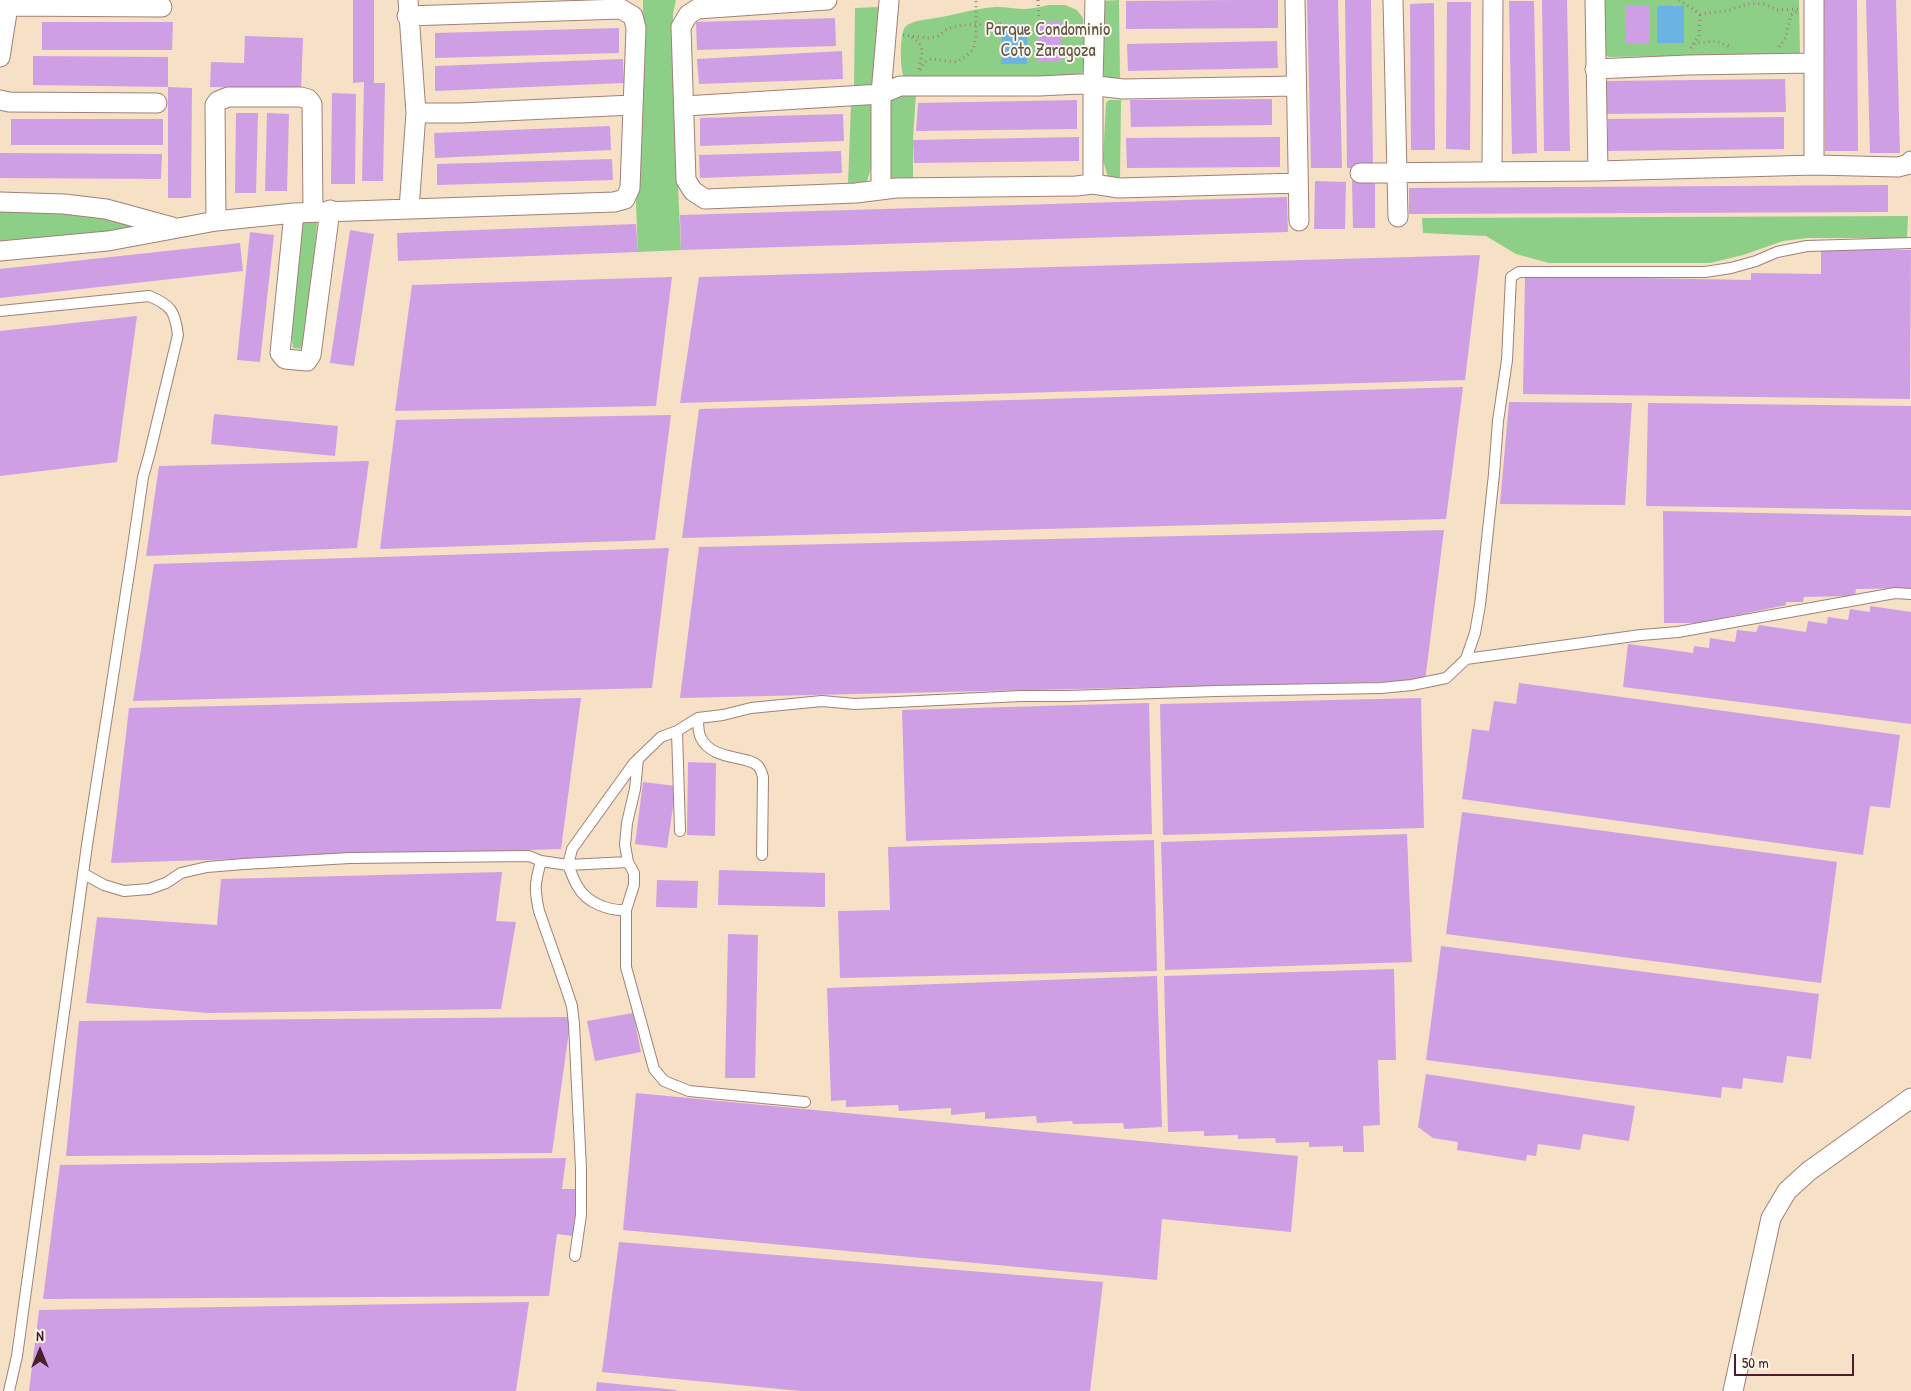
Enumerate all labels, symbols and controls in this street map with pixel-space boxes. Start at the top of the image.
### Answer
park label: Parque Condominio Coto Zaragoza [986,19,1110,62]
north arrow [15,1326,65,1376]
text: N [36,1326,44,1345]
scale bar [1736,1344,1856,1376]
text: 50 m [1742,1352,1769,1373]

